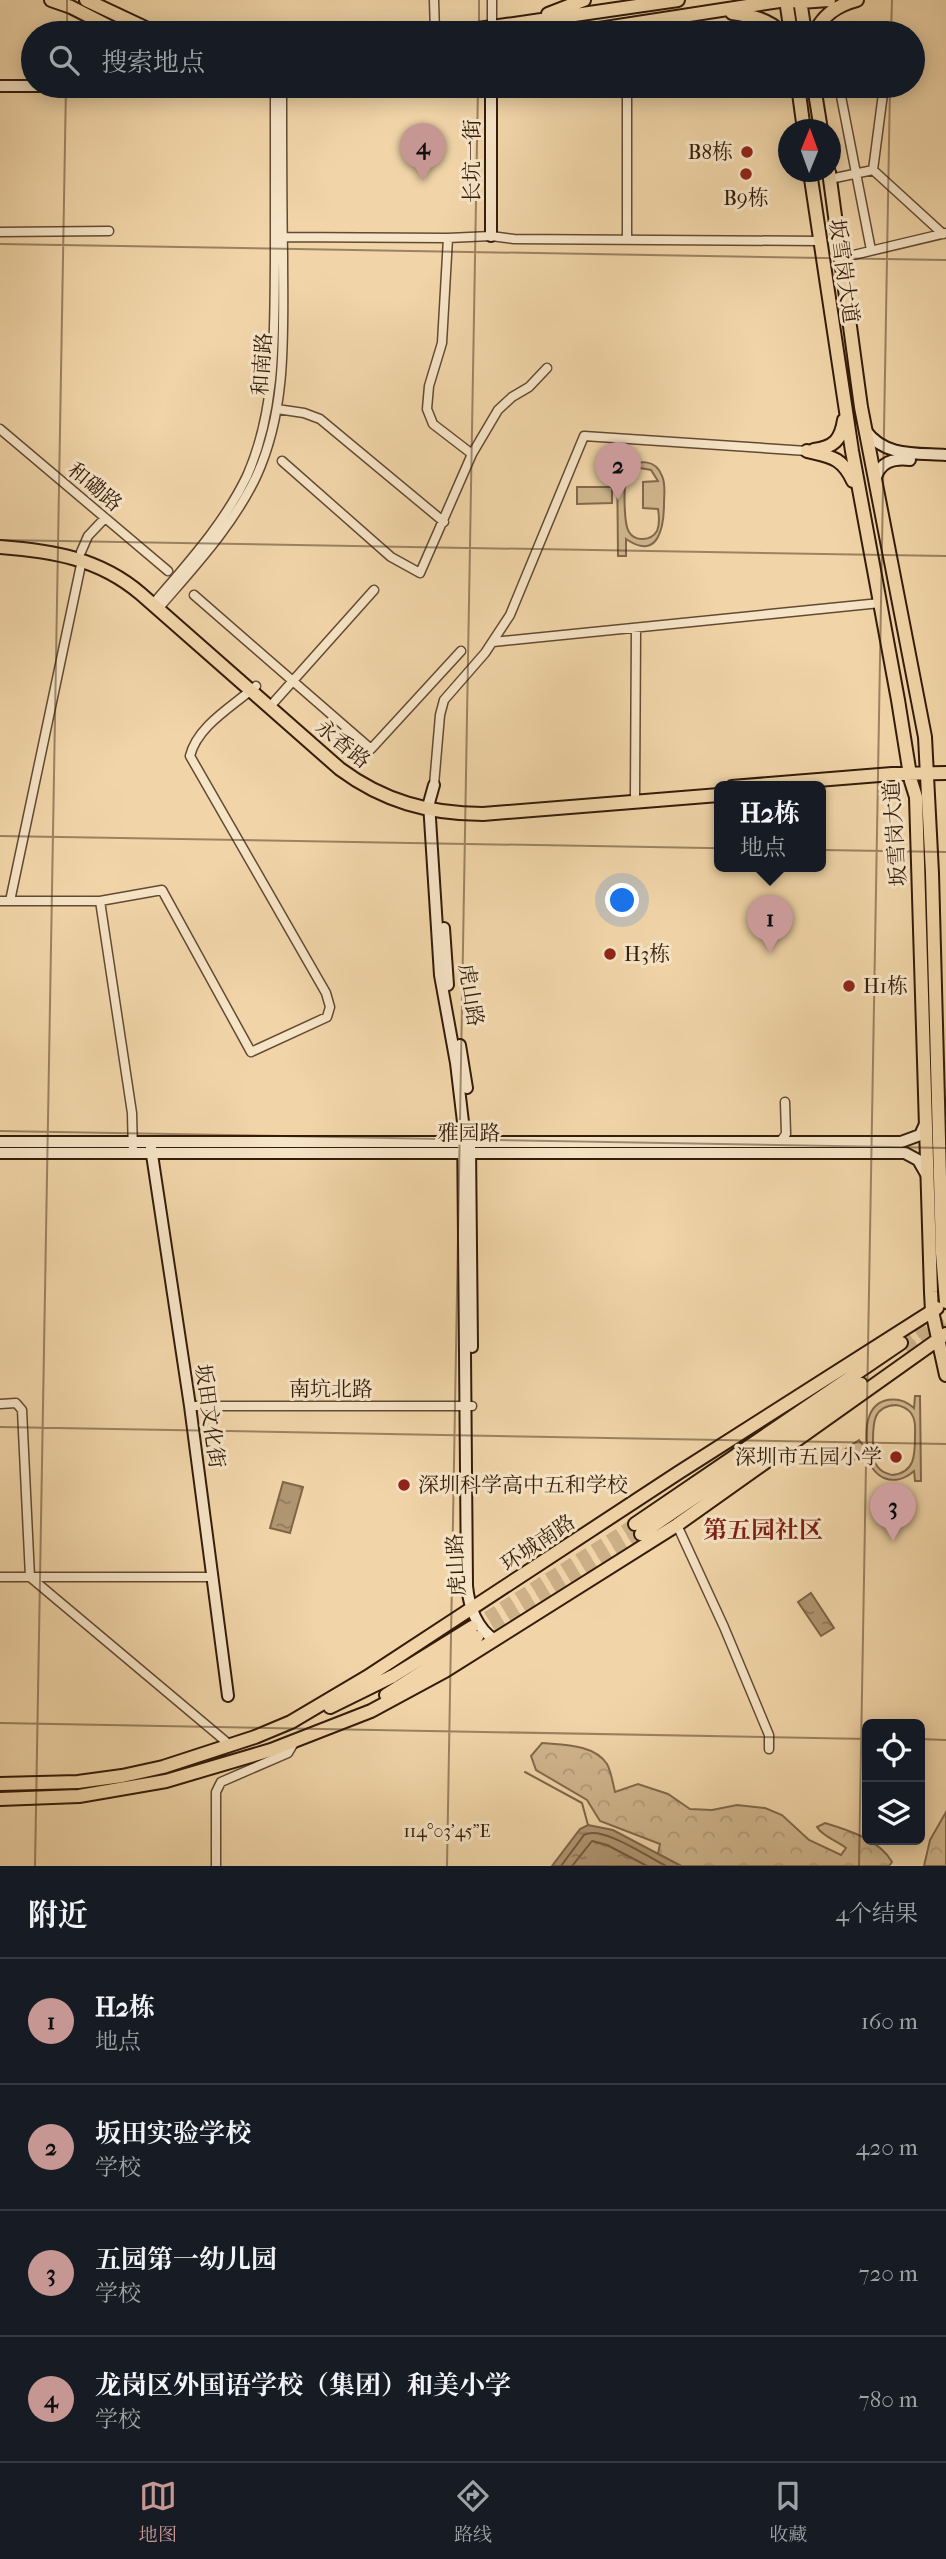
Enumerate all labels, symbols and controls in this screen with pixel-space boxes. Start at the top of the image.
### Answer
search box [21,21,925,98]
icon: search [45,41,83,79]
text: 搜索地点 [101,47,205,78]
street label: 长坑一街 [460,119,484,203]
north arrow [778,119,841,182]
pin: 4 [400,123,446,181]
place label: B8栋 [688,140,733,164]
marker: B8栋 [739,144,755,160]
marker: B9栋 [738,166,754,182]
place label: B9栋 [723,186,769,210]
street label: 坂雪岗大道 [825,217,863,325]
street label: 和南路 [248,332,276,396]
pin: 2 [595,442,641,500]
street label: 和磡路 [63,458,127,516]
street label: 永香路 [311,715,375,773]
popup [714,781,826,872]
street label: 坂雪岗大道 [879,781,911,887]
text: H2栋 [740,798,800,829]
text: 地点 [740,834,786,861]
your location [605,883,639,917]
pin: 1 [747,895,793,953]
place label: H3栋 [624,942,670,966]
marker: H3栋 [602,946,618,962]
street label: 虎山路 [454,962,488,1028]
place label: H1栋 [863,974,908,998]
marker: H1栋 [841,978,857,994]
street label: 雅园路 [438,1121,501,1145]
street label: 坂田文化街 [191,1362,229,1470]
street label: 南坑北路 [289,1377,373,1401]
place label: 深圳市五园小学 [735,1445,882,1469]
marker: 深圳市五园小学 [888,1449,904,1465]
place label: 深圳科学高中五和学校 [418,1473,628,1497]
marker: 深圳科学高中五和学校 [396,1477,412,1493]
pin: 3 [870,1483,916,1541]
street label: 环城南路 [496,1510,580,1576]
district label: 第五园社区 [703,1516,823,1544]
street label: 虎山路 [442,1533,470,1597]
map controls [862,1719,925,1845]
button: locate [862,1719,925,1782]
button: layers [862,1782,925,1845]
text: 114°03'45"E [403,1821,491,1842]
text: 附近 [28,1898,88,1933]
text: 4个结果 [835,1900,918,1927]
text: H2栋 [95,1992,155,2023]
text: 1 [47,2008,55,2035]
text: 160 m [861,2008,918,2035]
text: 地点 [95,2028,141,2055]
text: 坂田实验学校 [95,2118,251,2149]
text: 2 [45,2134,57,2161]
text: 420 m [856,2134,918,2161]
text: 学校 [95,2154,141,2181]
text: 五园第一幼儿园 [95,2244,277,2275]
text: 3 [46,2260,56,2287]
text: 720 m [858,2260,918,2287]
text: 学校 [95,2280,141,2307]
text: 龙岗区外国语学校（集团）和美小学 [95,2370,511,2401]
text: 4 [44,2386,58,2413]
text: 780 m [859,2386,918,2413]
text: 学校 [95,2406,141,2433]
tab: 地图 [139,2477,177,2546]
tab: 路线 [454,2477,492,2546]
tab: 收藏 [769,2477,807,2546]

